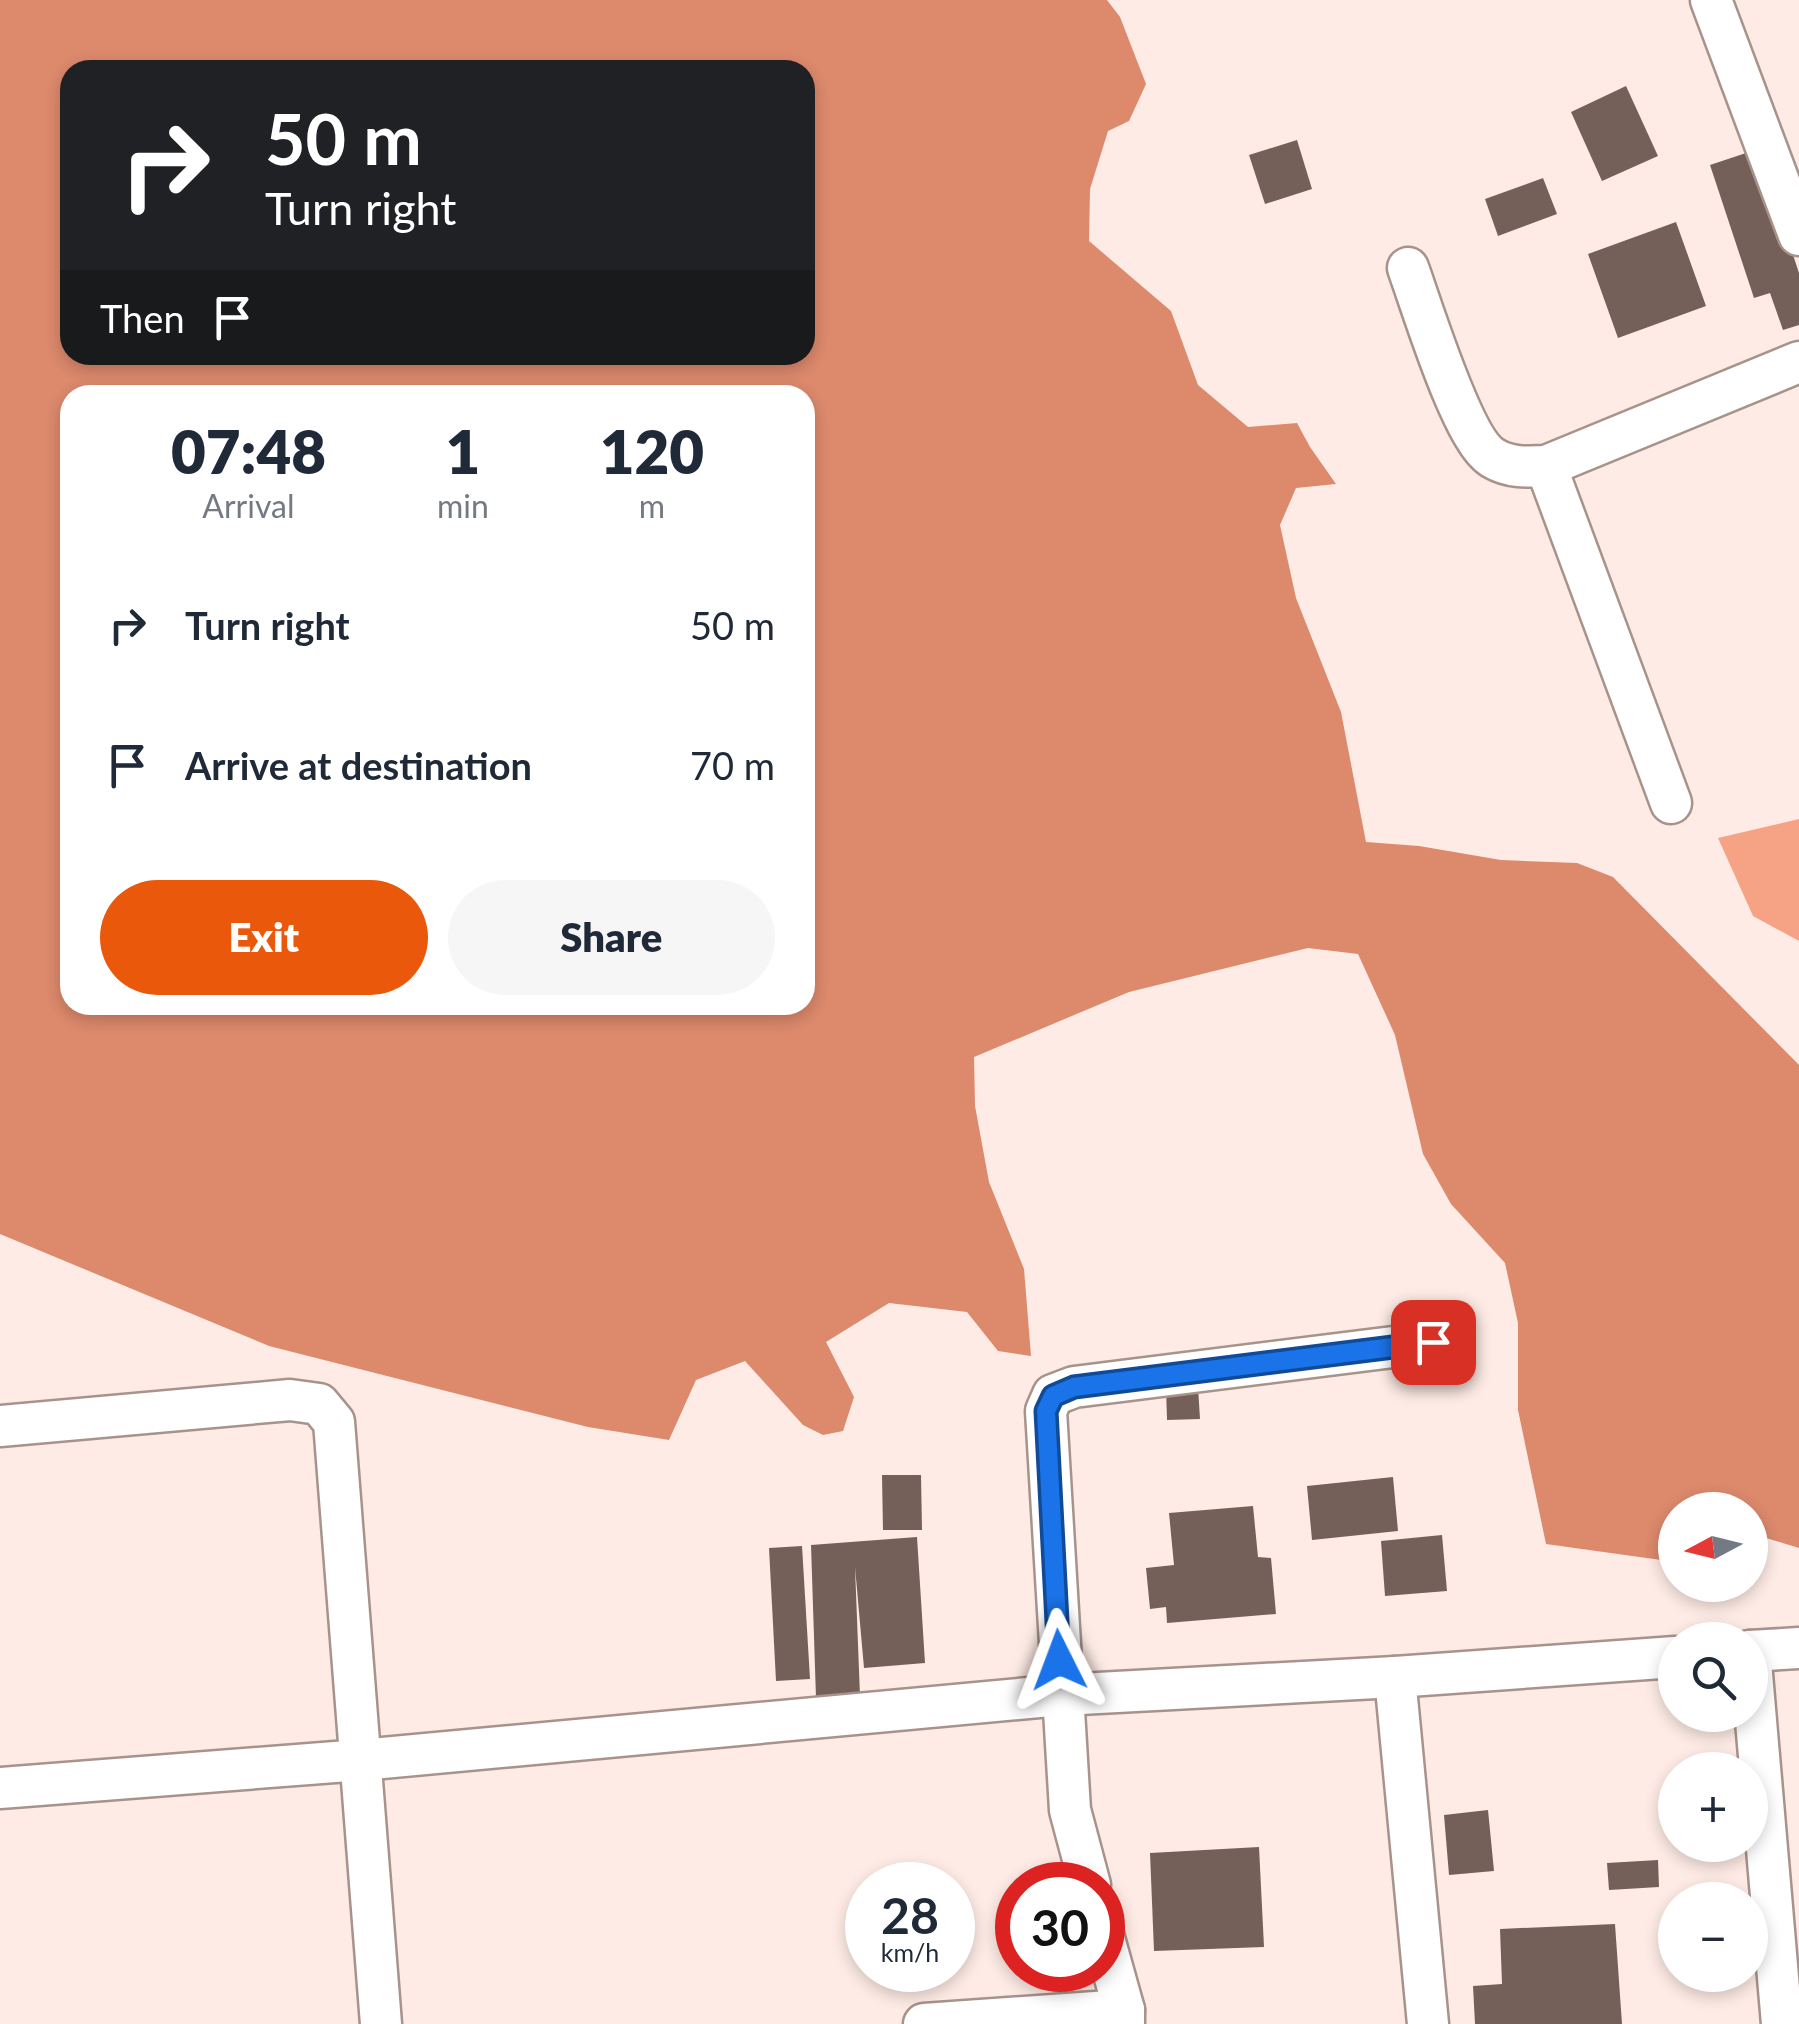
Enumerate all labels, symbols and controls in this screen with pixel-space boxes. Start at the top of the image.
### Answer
text: 50 m [265,96,422,180]
icon: right [100,100,230,230]
text: Turn right [265,181,456,235]
icon: arrive [205,290,260,345]
text: Then [100,295,185,341]
text: 07:48 [171,415,326,487]
text: 1 [445,415,480,487]
text: 120 [600,415,704,487]
text: Arrival [202,486,295,525]
text: min [437,486,489,525]
text: m [639,486,665,525]
icon: right [100,598,155,653]
text: Turn right [185,602,350,648]
text: 50 m [690,602,775,648]
icon: arrive [100,738,155,793]
text: Arrive at destination [185,742,532,788]
text: 70 m [690,742,775,788]
button: Exit [100,880,428,995]
button: Share [448,880,775,995]
pin [1391,1300,1476,1385]
icon: arrive [1406,1315,1461,1370]
north arrow [1658,1492,1768,1602]
map controls [1658,1492,1768,1992]
position arrow [1007,1608,1111,1712]
button: search [1658,1622,1768,1732]
button: + [1658,1752,1768,1862]
speed limit sign: 30 [995,1862,1125,1992]
button: − [1658,1882,1768,1992]
text: 28 [881,1885,939,1945]
text: km/h [881,1937,939,1967]

